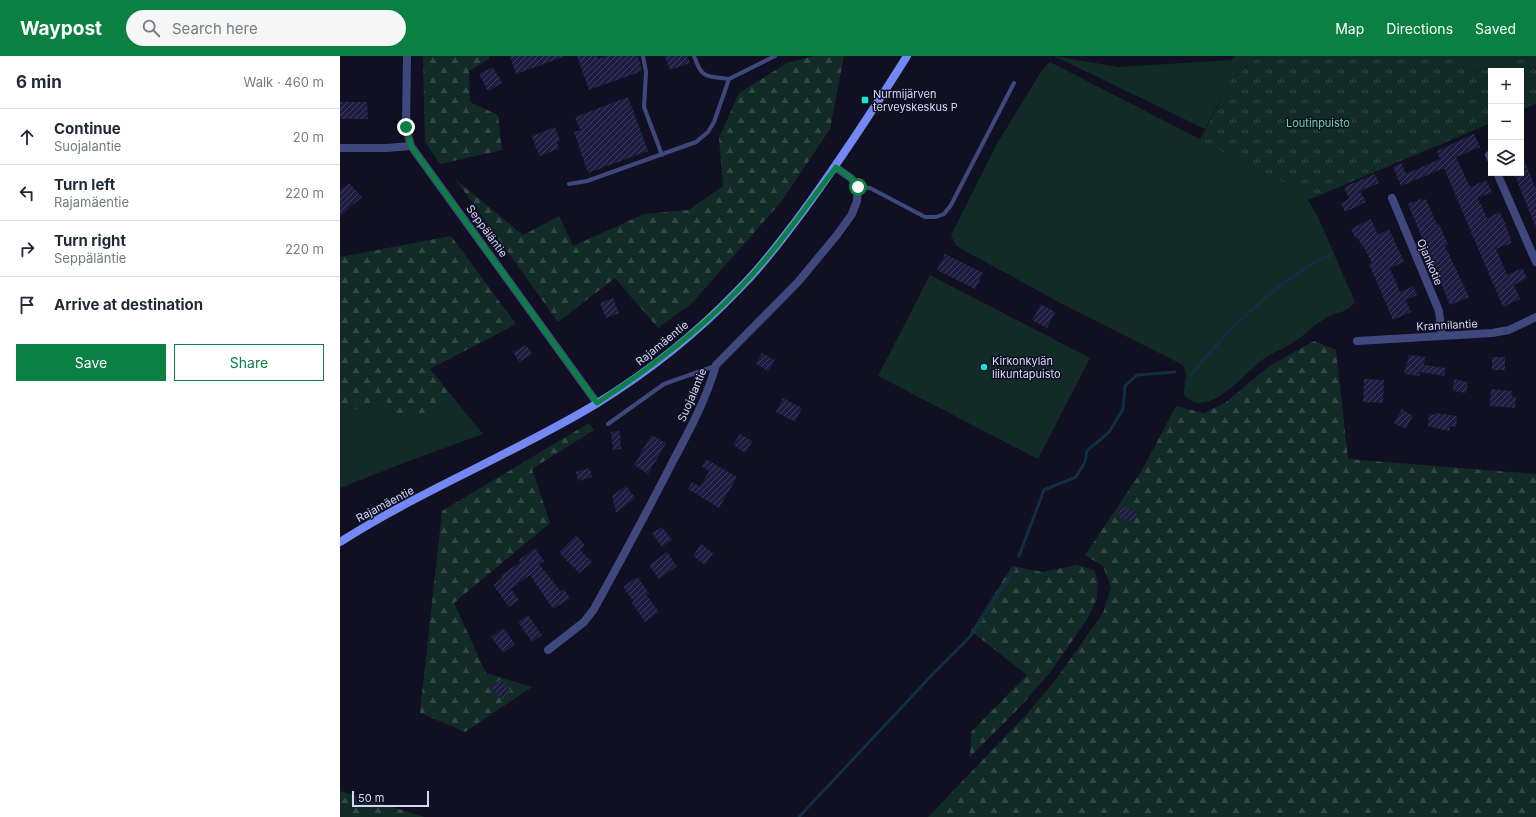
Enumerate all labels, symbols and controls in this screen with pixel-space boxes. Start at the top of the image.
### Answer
search box [126,10,406,46]
text: Waypost [20,17,102,40]
icon: search [140,17,162,39]
text: Search here [172,19,258,38]
text: Map [1335,20,1364,37]
text: Directions [1386,20,1453,37]
text: Saved [1475,20,1516,37]
map controls [1488,68,1524,176]
button: + [1488,68,1524,104]
text: 6 min [16,72,62,92]
text: Walk · 460 m [244,74,324,90]
place label: Nurmijärven terveyskeskus P [873,87,958,114]
marker: Nurmijärven terveyskeskus P [860,95,870,105]
button: − [1488,104,1524,140]
park label: Loutinpuisto [1286,116,1350,130]
route end [397,118,415,136]
text: Continue [54,119,121,138]
icon: ahead [16,126,38,148]
text: 20 m [293,129,324,145]
text: Suojalantie [54,138,121,154]
button: layers [1488,140,1524,176]
text: Turn left [54,175,115,194]
route start [849,178,867,196]
icon: left [16,182,38,204]
text: 220 m [285,185,324,201]
text: Rajamäentie [54,194,129,210]
street label: Seppäläntie [463,202,511,260]
text: Turn right [54,231,126,250]
street label: Ojankotie [1414,237,1446,287]
icon: right [16,238,38,260]
text: 220 m [285,241,324,257]
text: Seppäläntie [54,250,126,266]
icon: arrive [16,294,38,316]
text: Arrive at destination [54,295,203,314]
street label: Krannilantie [1416,316,1478,334]
street label: Rajamäentie [633,318,691,368]
button: Save [16,344,166,381]
button: Share [174,344,324,381]
place label: Kirkonkylän liikuntapuisto [992,354,1061,381]
marker: Kirkonkylän liikuntapuisto [979,362,989,372]
street label: Suojalantie [674,366,710,424]
street label: Rajamäentie [354,483,416,525]
scale bar [352,789,429,808]
text: 50 m [358,791,384,805]

